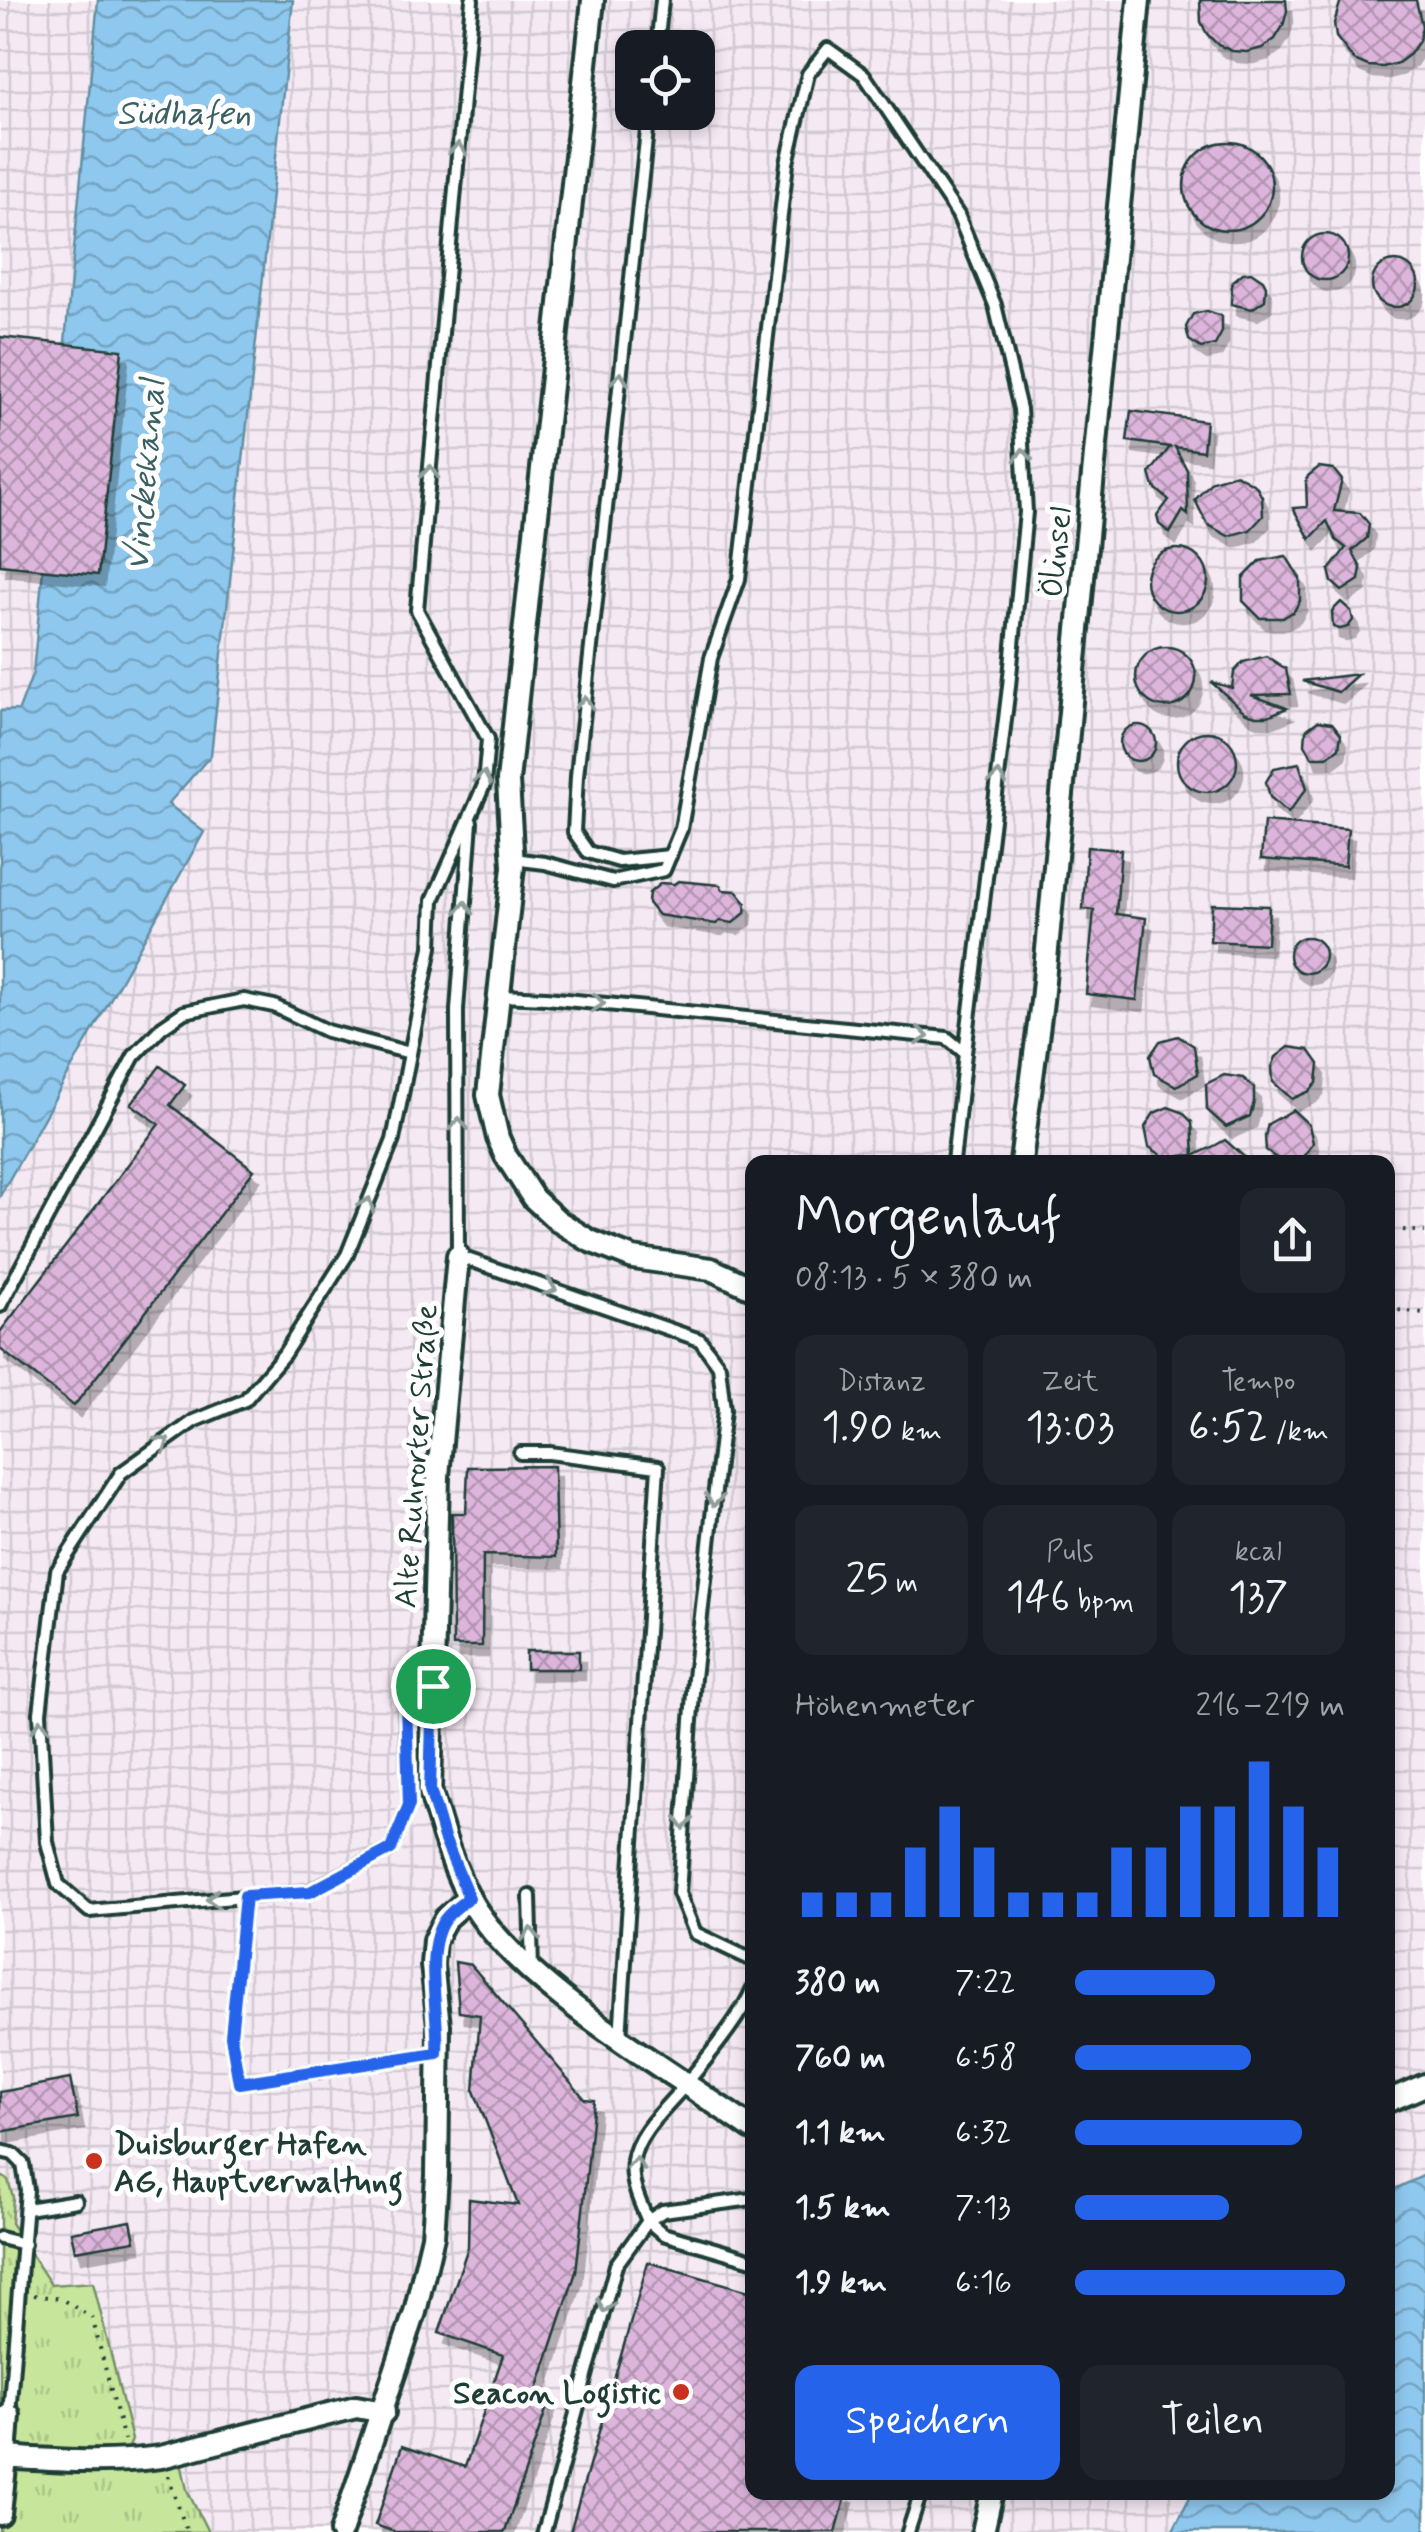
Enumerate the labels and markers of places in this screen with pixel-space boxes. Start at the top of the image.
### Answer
pin [391,1644,476,1729]
place label: Duisburger Hafen AG, Hauptverwaltung [114,2124,403,2207]
marker: Duisburger Hafen AG, Hauptverwaltung [83,2150,105,2172]
place label: Seacon Logistic [453,2373,661,2419]
marker: Seacon Logistic [670,2381,692,2403]

